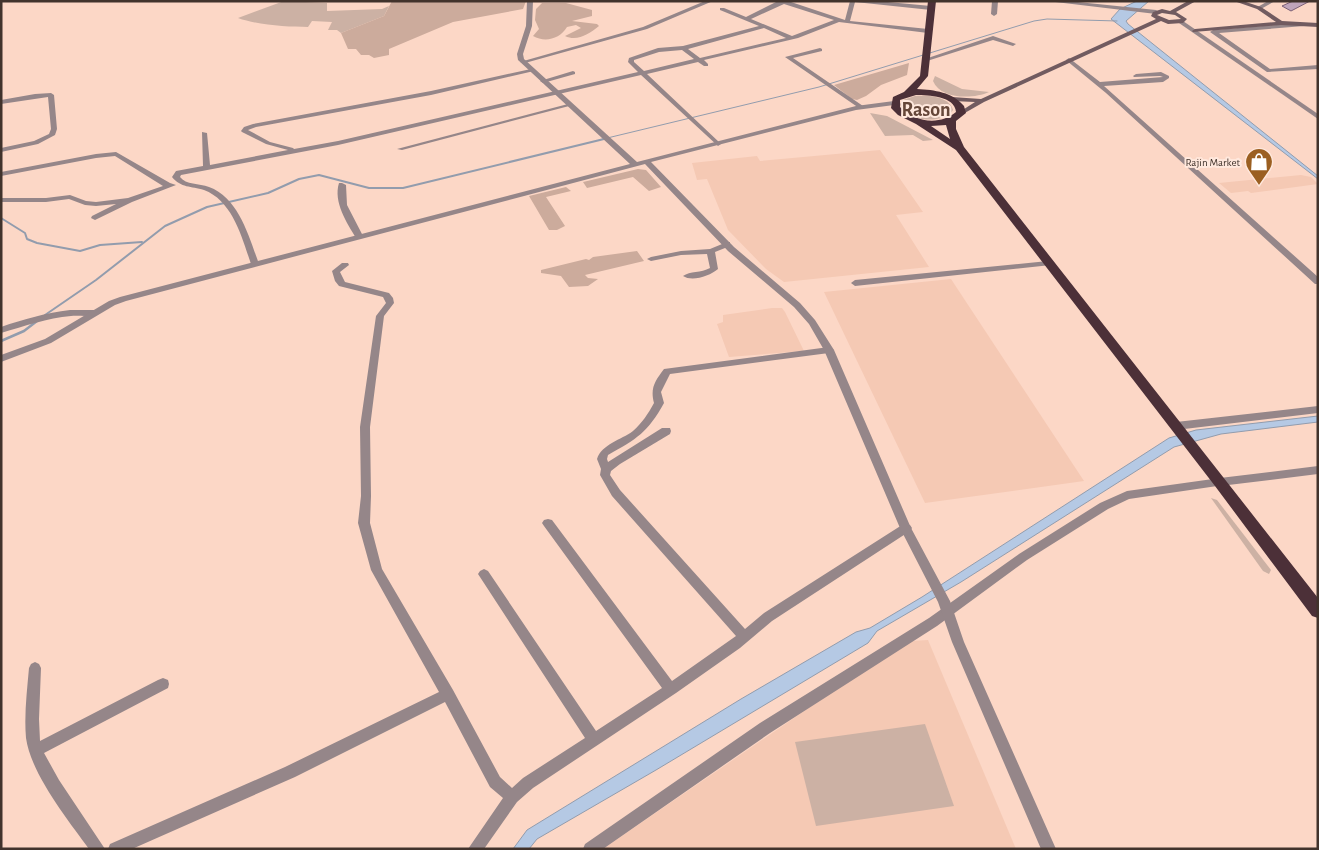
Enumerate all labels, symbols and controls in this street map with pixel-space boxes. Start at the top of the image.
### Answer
district label: Rason [901,100,951,120]
shop icon: Rajin Market [1244,147,1274,186]
place label: Rajin Market [1185,157,1240,168]

